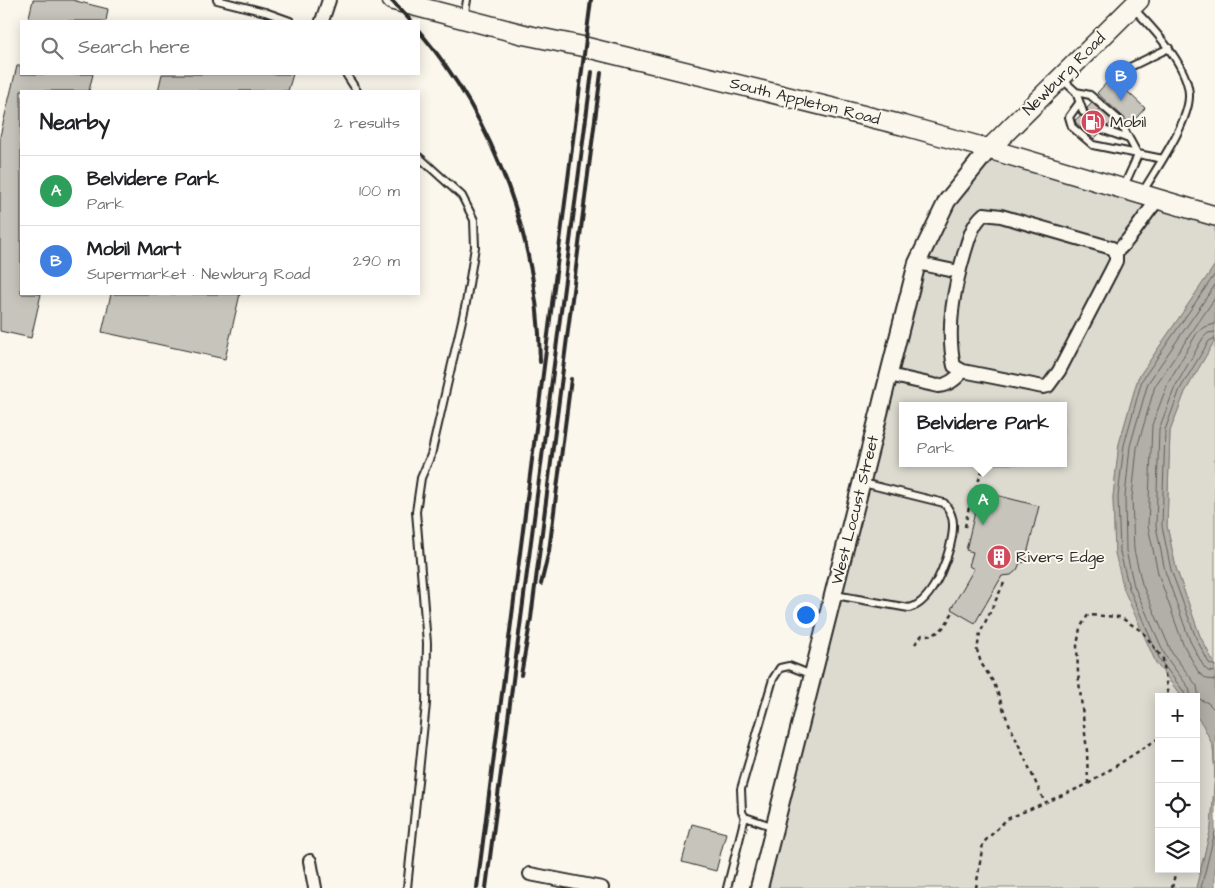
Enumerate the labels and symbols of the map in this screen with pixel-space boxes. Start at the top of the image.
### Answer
street label: Newburg Road [1018,28,1111,121]
pin: B [1105,60,1137,101]
street label: South Appleton Road [728,72,882,130]
fuel station icon: Mobil [1080,109,1106,135]
place label: Mobil [1110,111,1146,133]
street label: West Locust Street [826,432,884,587]
pin: A [967,484,999,525]
building icon: Rivers Edge [986,544,1012,570]
place label: Rivers Edge [1016,546,1105,569]
your location [793,602,819,628]

